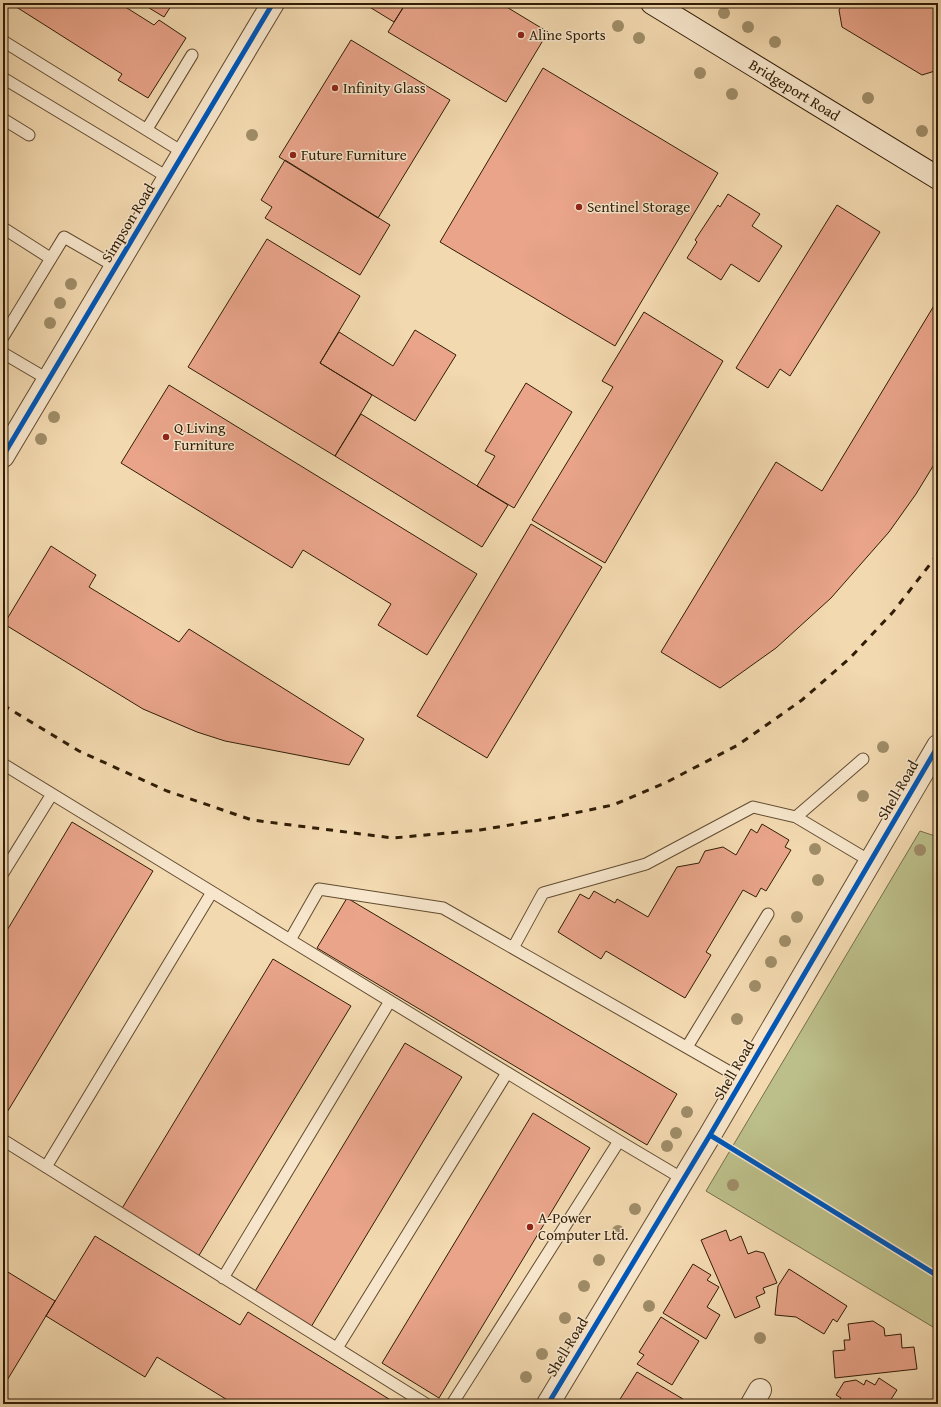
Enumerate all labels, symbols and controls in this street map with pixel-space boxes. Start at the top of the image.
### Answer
place label: Aline Sports [529,24,606,45]
marker: Aline Sports [516,30,526,40]
street label: Bridgeport Road [745,54,844,126]
place label: Infinity Glass [343,77,426,98]
marker: Infinity Glass [330,83,340,93]
place label: Future Furniture [301,144,407,165]
marker: Future Furniture [288,150,298,160]
street label: Simpson Road [96,179,159,266]
place label: Sentinel Storage [587,196,690,217]
marker: Sentinel Storage [574,202,584,212]
place label: Q Living Furniture [174,417,235,455]
marker: Q Living Furniture [161,432,171,442]
street label: Shell Road [872,756,923,824]
street label: Shell Road [708,1036,759,1104]
place label: A-Power Computer Ltd. [538,1207,628,1245]
marker: A-Power Computer Ltd. [525,1222,535,1232]
street label: Shell Road [541,1313,593,1380]

